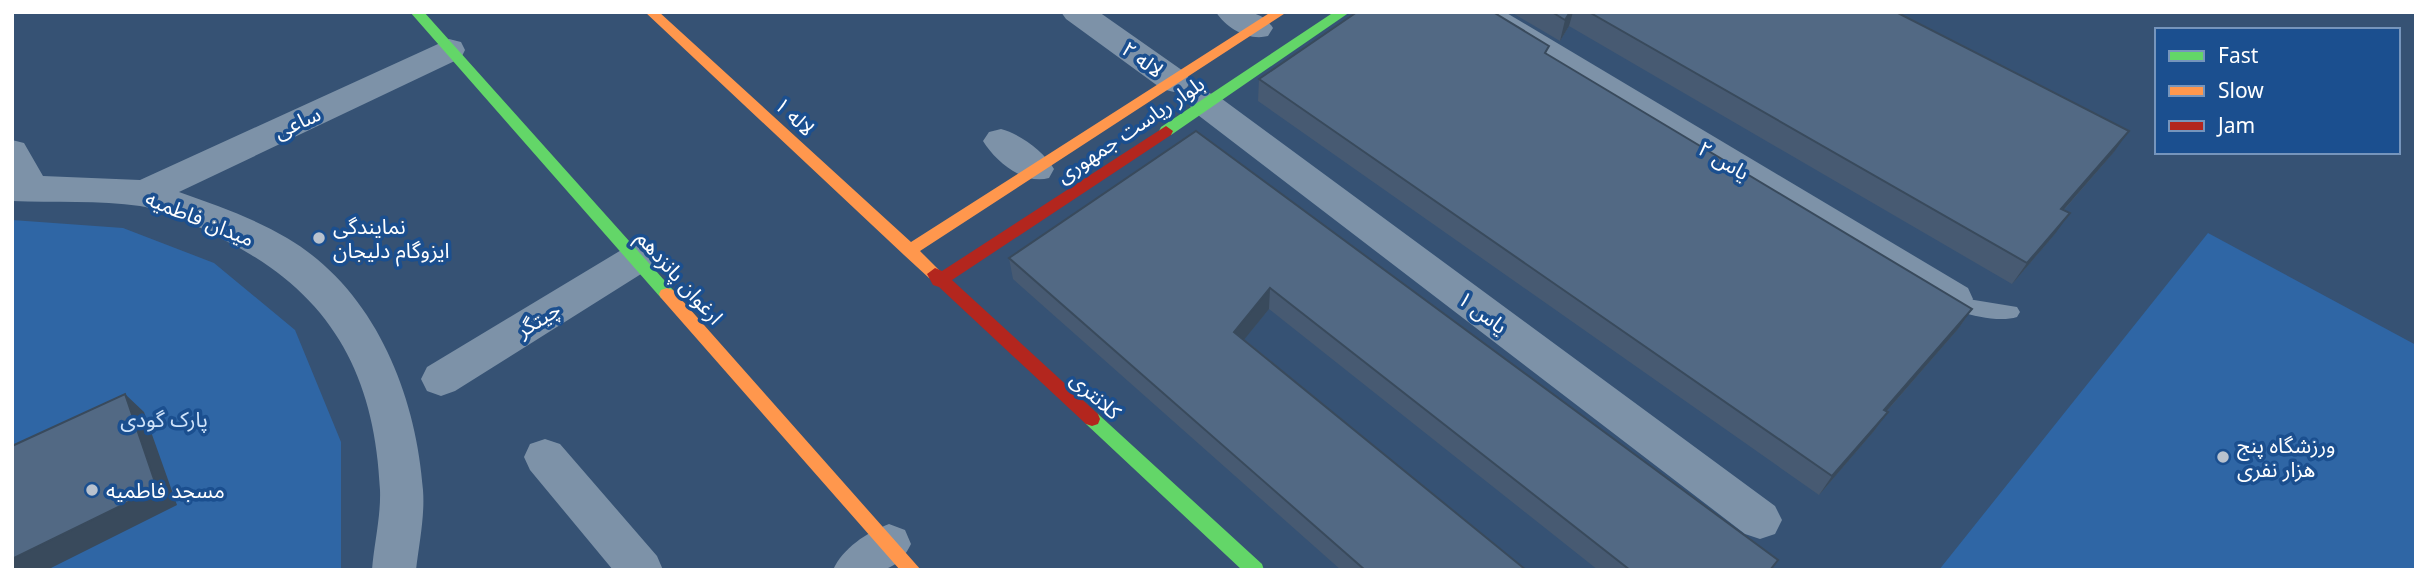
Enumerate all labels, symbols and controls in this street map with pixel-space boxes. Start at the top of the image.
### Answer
legend [2155,28,2400,154]
street label: لاله ۲ [1116,34,1170,84]
text: Fast [2218,41,2259,69]
street label: بلوار ریاست جمهوری [1050,69,1210,189]
text: Slow [2218,76,2264,104]
street label: لاله ۱ [769,90,821,142]
street label: ساعی [269,99,325,145]
text: Jam [2216,111,2255,139]
street label: یاس ۲ [1693,134,1755,186]
street label: میدان فاطمیه [142,184,258,252]
place label: نمایندگی ایزوگام دلیجان [333,212,450,267]
street label: ارغوان پانزدهم [629,224,730,331]
marker: نمایندگی ایزوگام دلیجان [311,230,327,246]
street label: یاس ۱ [1453,284,1513,340]
street label: چیتگر [510,295,565,344]
street label: کلانتری [1065,365,1128,425]
park label: پارک گودی [120,405,208,433]
place label: ورزشگاه پنج هزار نفری [2237,431,2336,483]
marker: ورزشگاه پنج هزار نفری [2215,449,2231,465]
place label: مسجد فاطمیه [106,476,225,504]
marker: مسجد فاطمیه [84,482,100,498]

